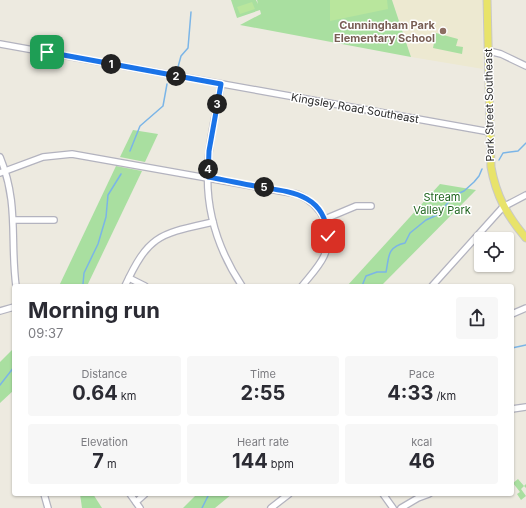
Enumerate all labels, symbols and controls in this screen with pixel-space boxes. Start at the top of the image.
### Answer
place label: Cunningham Park Elementary School [334,18,436,45]
marker: Cunningham Park Elementary School [438,26,448,36]
pin [30,35,64,69]
icon: arrive [36,41,58,63]
street label: Park Street Southeast [481,48,497,162]
pin: 1 [101,54,121,74]
text: 1 [109,57,113,71]
pin: 2 [166,66,186,86]
text: 2 [173,69,179,83]
street label: Kingsley Road Southeast [290,90,420,126]
pin: 3 [207,94,227,114]
text: 3 [213,97,221,111]
pin: 4 [198,159,218,179]
text: 4 [204,162,212,176]
pin: 5 [254,177,274,197]
text: 5 [260,180,268,194]
park label: Stream Valley Park [413,190,471,217]
pin [311,219,345,253]
icon: check [317,225,339,247]
map controls [474,232,514,272]
button: locate [474,232,514,272]
text: Morning run [28,297,160,323]
button: share [456,297,498,339]
text: 09:37 [28,325,63,341]
text: Distance [82,367,127,381]
text: Time [250,367,276,381]
text: Pace [409,367,435,381]
text: 0.64 [72,381,118,405]
text: 2:55 [241,381,285,405]
text: 4:33 [387,381,433,405]
text: km [118,389,136,403]
text: /km [433,389,456,403]
text: Elevation [81,435,128,449]
text: Heart rate [237,435,289,449]
text: kcal [411,435,432,449]
text: 7 [92,449,104,473]
text: 144 [232,449,268,473]
text: 46 [408,449,435,473]
text: m [104,457,117,471]
text: bpm [268,457,294,471]

